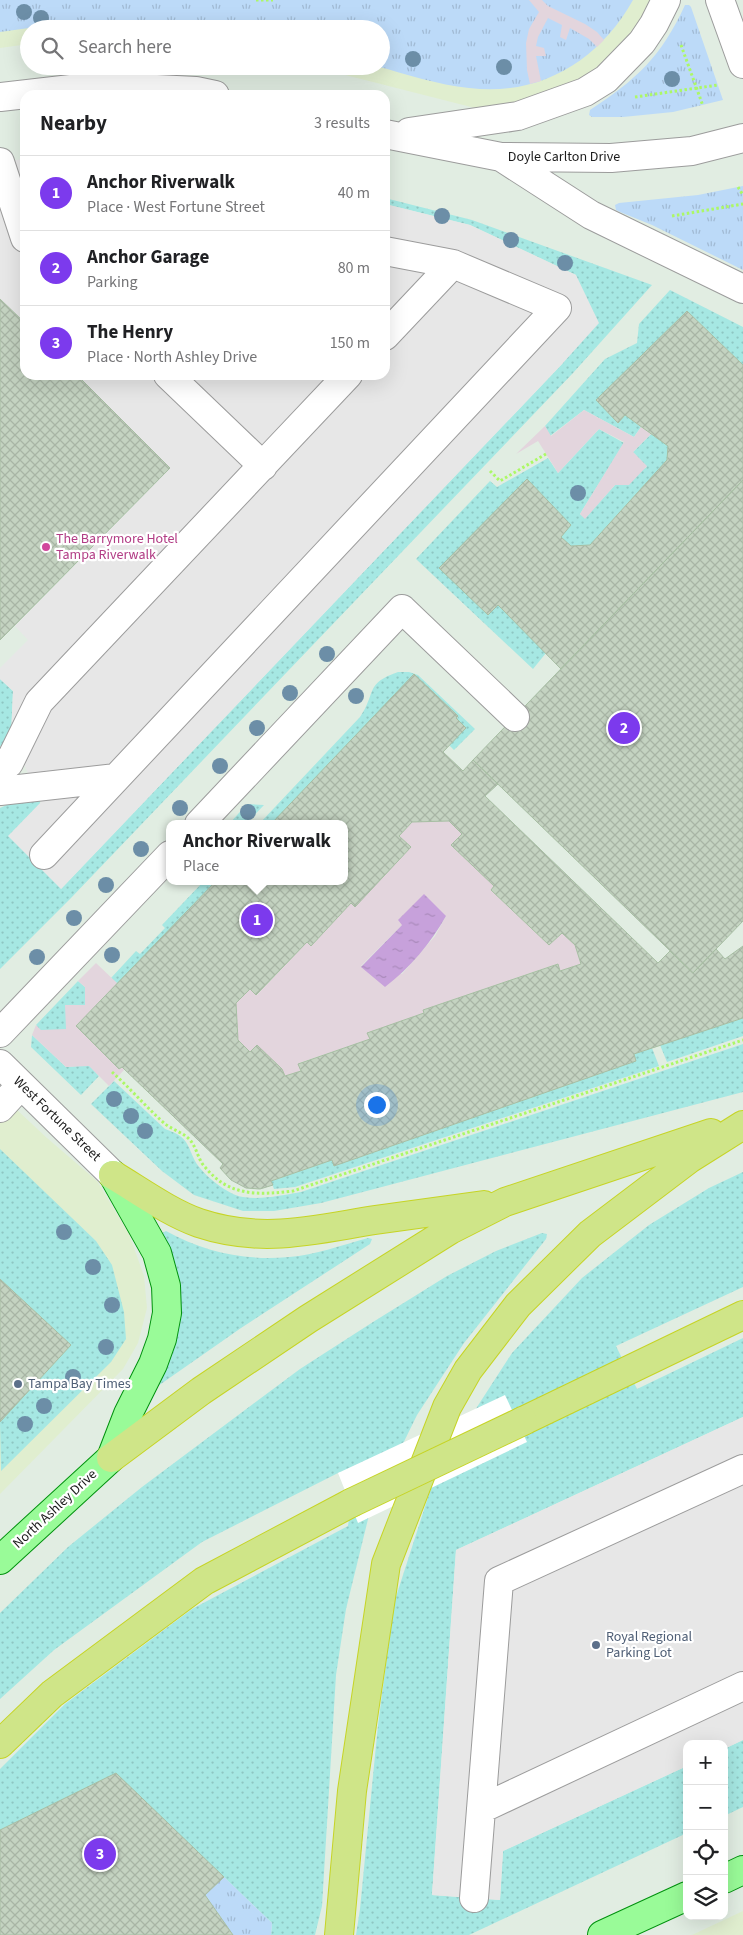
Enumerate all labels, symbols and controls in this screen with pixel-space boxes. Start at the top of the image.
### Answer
search box [20,20,390,75]
icon: search [38,34,66,62]
text: Search here [78,34,172,61]
text: Nearby [40,108,107,138]
text: 3 results [314,112,370,134]
street label: Doyle Carlton Drive [508,147,620,167]
text: Anchor Riverwalk [87,169,235,196]
text: 1 [52,182,60,204]
text: 40 m [338,182,370,204]
text: Place · West Fortune Street [87,196,265,218]
text: Anchor Garage [87,244,209,271]
text: 2 [52,257,60,279]
text: 80 m [338,257,370,279]
text: Parking [87,271,138,293]
text: The Henry [87,319,173,346]
text: 3 [52,332,60,354]
text: 150 m [330,332,370,354]
text: Place · North Ashley Drive [87,346,257,368]
place label: The Barrymore Hotel Tampa Riverwalk [56,529,178,565]
marker: The Barrymore Hotel Tampa Riverwalk [40,541,52,553]
pin: 2 [608,709,640,747]
popup [166,820,348,885]
text: Anchor Riverwalk [183,828,331,855]
text: Place [183,855,219,877]
pin: 1 [241,901,273,939]
street label: West Fortune Street [9,1072,106,1166]
your location [364,1092,390,1118]
place label: Tampa Bay Times [28,1374,131,1394]
marker: Tampa Bay Times [12,1378,24,1390]
street label: North Ashley Drive [9,1465,101,1553]
place label: Royal Regional Parking Lot [606,1627,692,1663]
marker: Royal Regional Parking Lot [590,1639,602,1651]
map controls [683,1740,728,1920]
button: + [683,1740,728,1785]
button: − [683,1785,728,1830]
button: locate [683,1830,728,1875]
pin: 3 [84,1835,116,1873]
button: layers [683,1875,728,1920]

